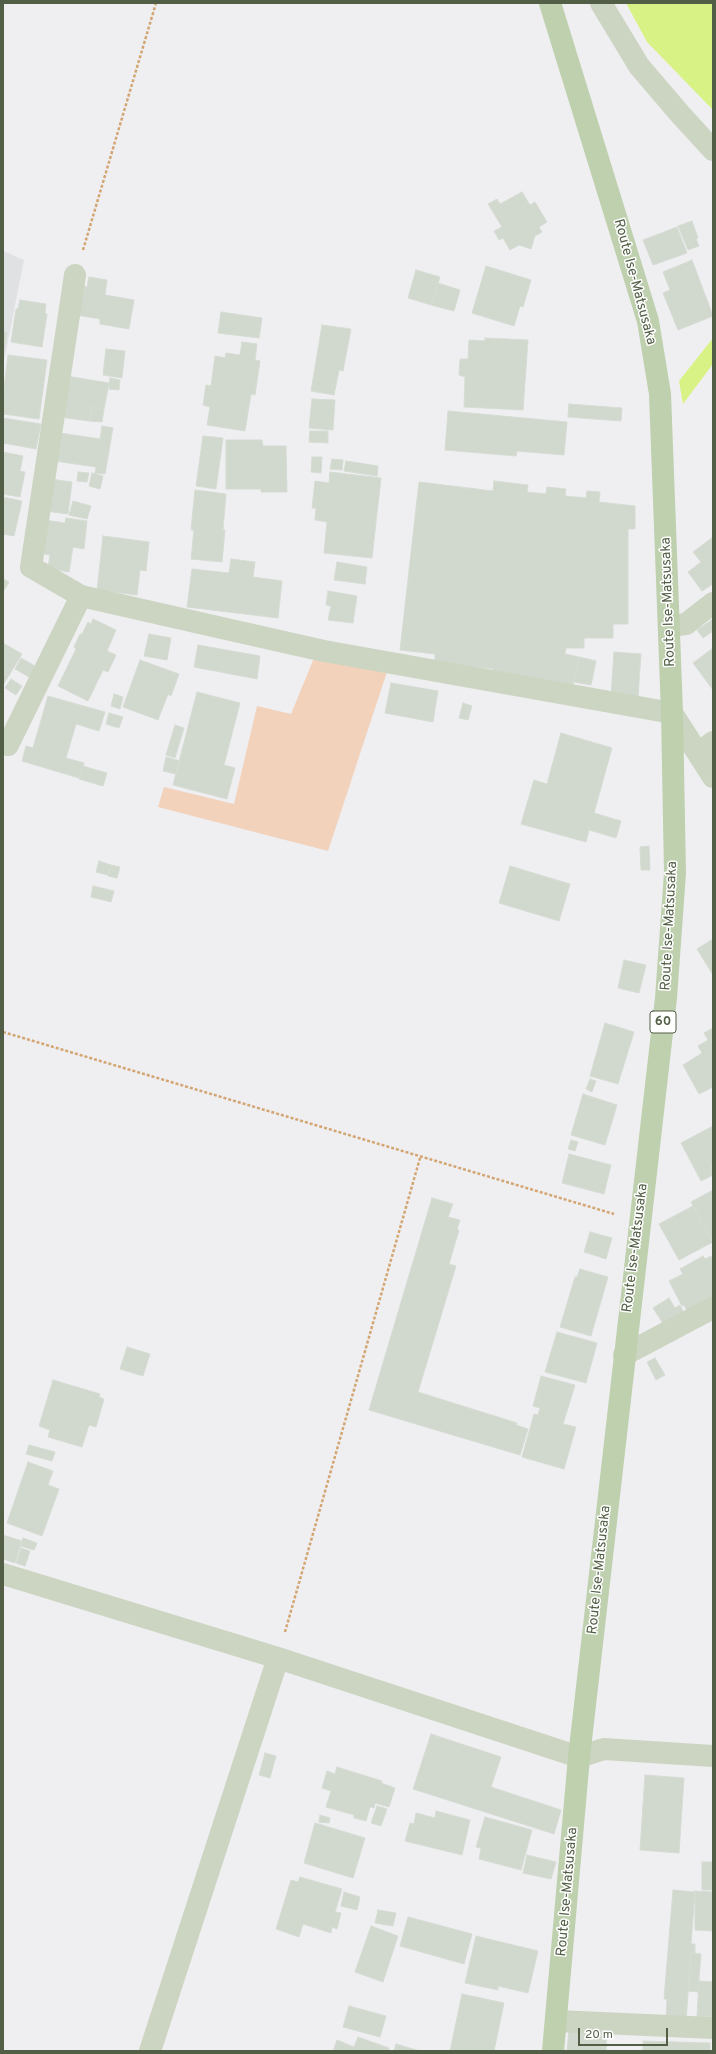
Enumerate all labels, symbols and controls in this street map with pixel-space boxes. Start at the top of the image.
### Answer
street label: Route Ise-Matsusaka [609,217,659,347]
street label: Route Ise-Matsusaka [658,537,680,667]
street label: Route Ise-Matsusaka [658,861,682,991]
road number: 60 [650,1011,676,1033]
street label: Route Ise-Matsusaka [620,1183,652,1313]
street label: Route Ise-Matsusaka [585,1505,615,1635]
street label: Route Ise-Matsusaka [554,1827,582,1957]
scale bar [580,2020,670,2046]
text: 20 m [585,2027,613,2043]

